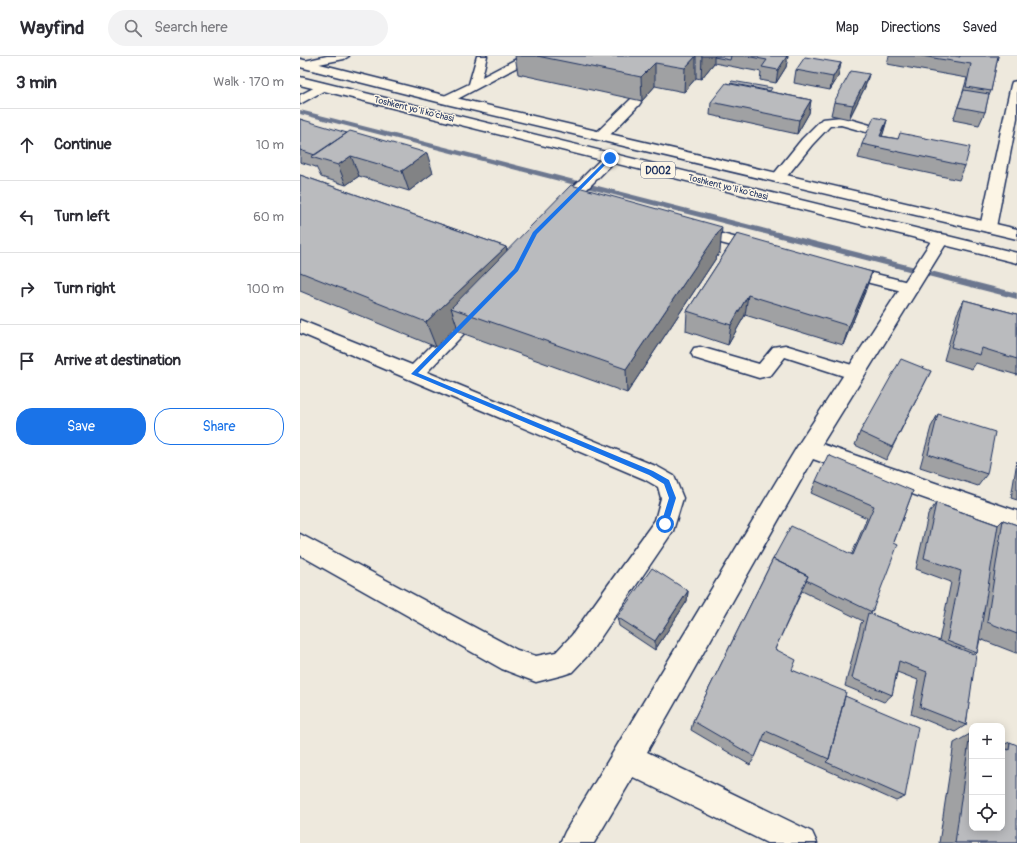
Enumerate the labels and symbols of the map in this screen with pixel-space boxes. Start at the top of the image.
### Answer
street label: Toshkent yo‘li ko‘chasi [373,94,455,125]
route end [601,149,619,167]
road number: D002 [641,162,675,178]
street label: Toshkent yo‘li ko‘chasi [687,172,769,203]
route start [656,515,674,533]

